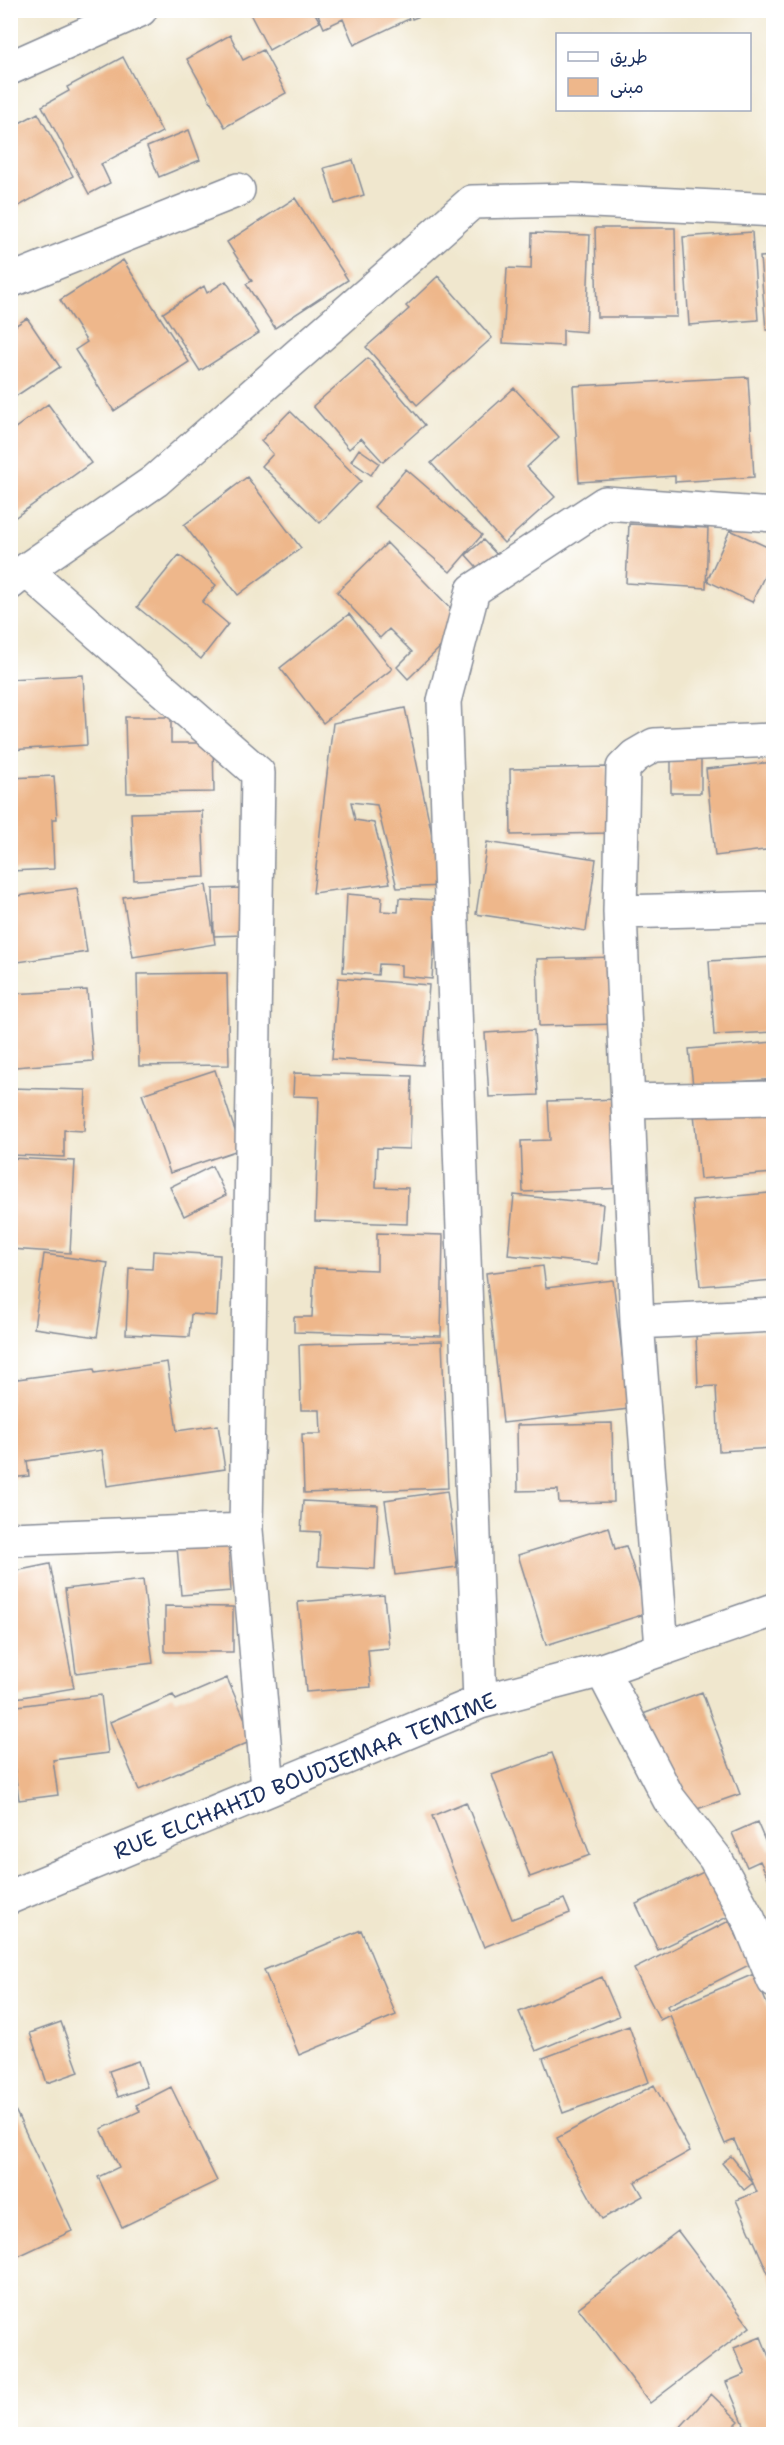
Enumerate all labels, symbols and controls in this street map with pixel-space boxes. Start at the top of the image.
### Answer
legend [556,33,751,111]
text: طريق [610,45,648,69]
text: مبنى [610,75,644,99]
street label: RUE ELCHAHID BOUDJEMAA TEMIME [109,1686,501,1866]

